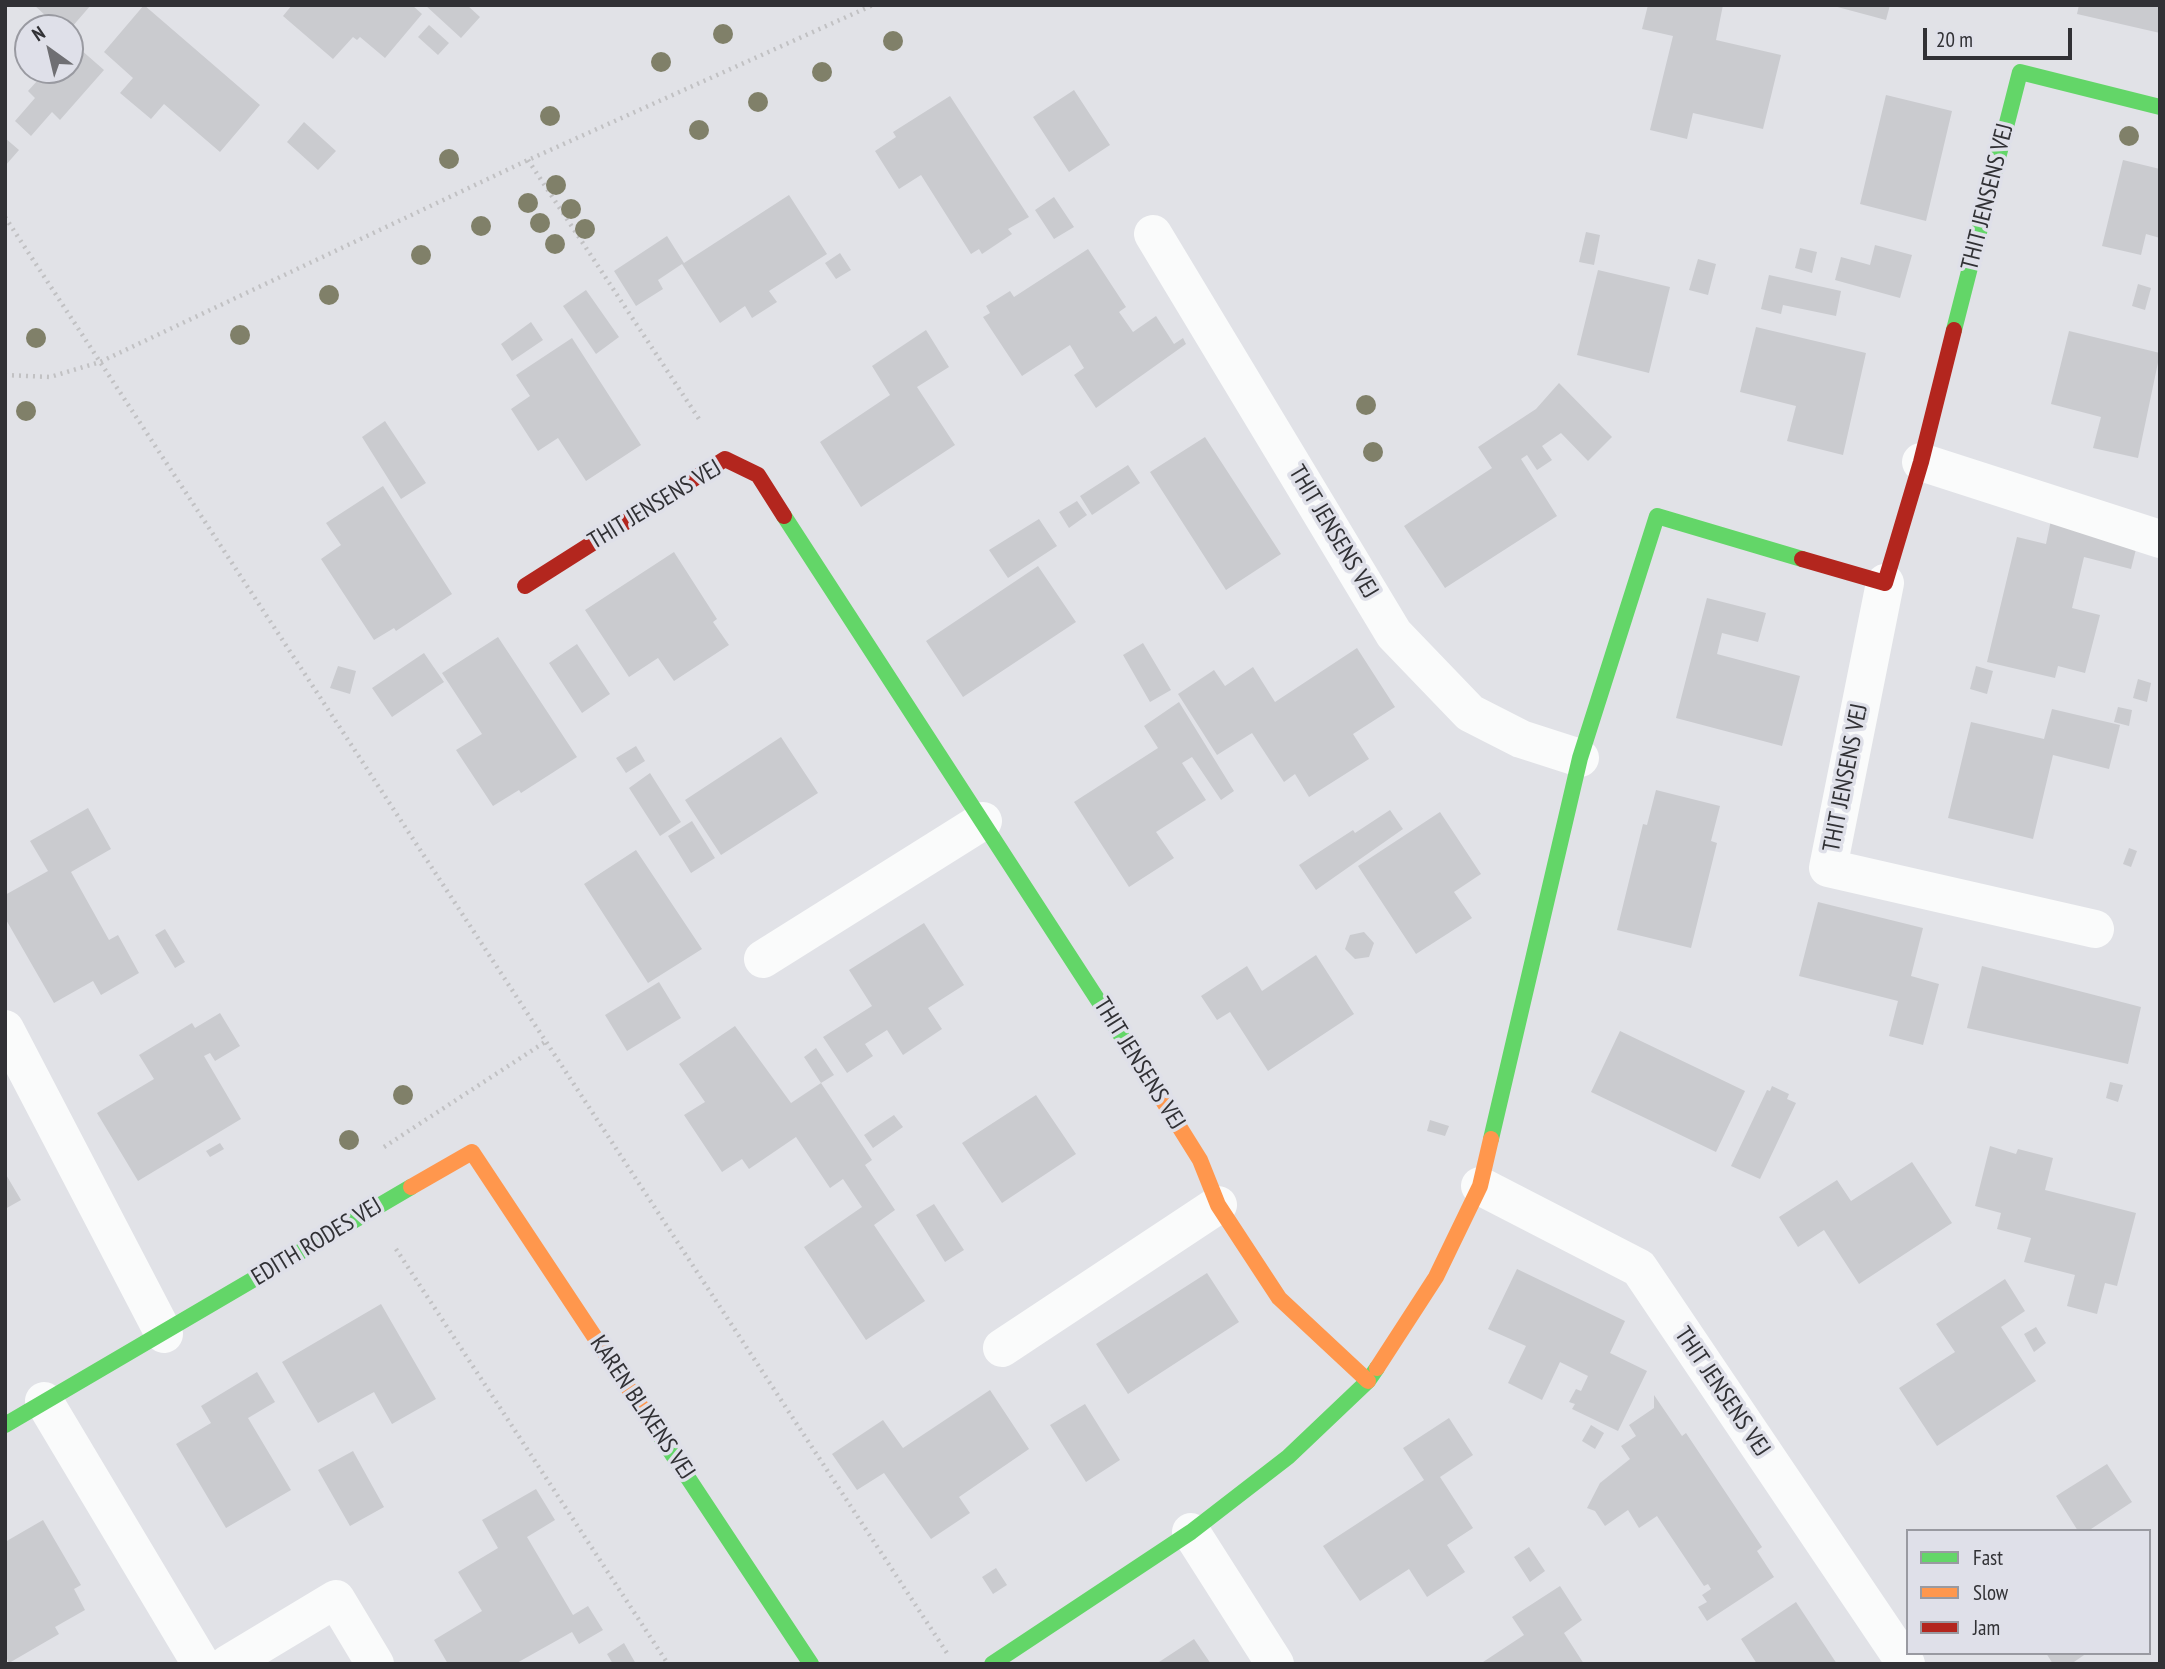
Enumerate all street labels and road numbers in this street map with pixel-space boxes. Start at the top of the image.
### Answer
street label: THIT JENSENS VEJ [1956,121,2020,273]
street label: THIT JENSENS VEJ [583,454,727,556]
street label: THIT JENSENS VEJ [1282,460,1384,604]
street label: THIT JENSENS VEJ [1818,702,1874,854]
street label: THIT JENSENS VEJ [1087,993,1191,1135]
street label: EDITH RODES VEJ [247,1192,387,1292]
street label: THIT JENSENS VEJ [1668,1322,1776,1462]
street label: KAREN BLIXENS VEJ [583,1331,701,1485]

